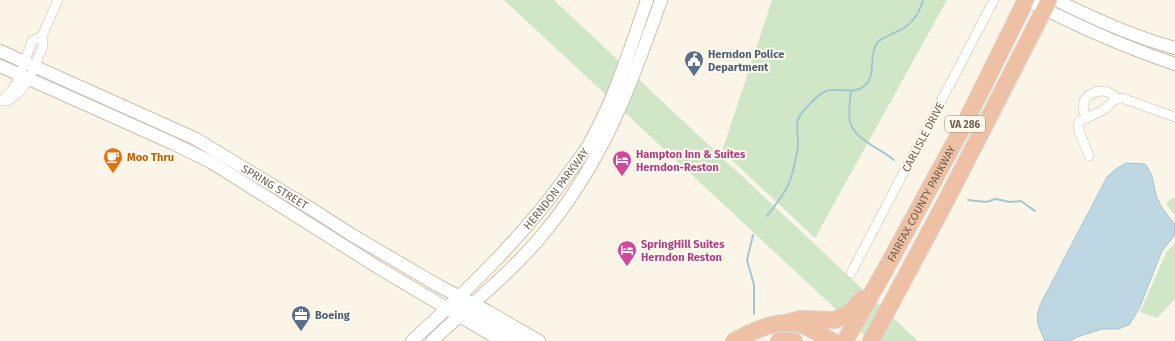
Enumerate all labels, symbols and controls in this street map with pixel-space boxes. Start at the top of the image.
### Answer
place label: Herndon Police Department [708,48,784,74]
public building icon: Herndon Police Department [683,49,705,77]
street label: CARLISLE DRIVE [900,100,947,174]
road number: VA 286 [945,116,985,132]
street label: FAIRFAX COUNTY PARKWAY [885,144,958,264]
cafe icon: Moo Thru [102,146,124,174]
street label: HERNDON PARKWAY [521,146,592,232]
place label: Hampton Inn & Suites Herndon-Reston [636,148,746,174]
hotel icon: Hampton Inn & Suites Herndon-Reston [611,149,633,177]
place label: Moo Thru [127,151,174,164]
street label: SPRING STREET [239,162,310,212]
place label: SpringHill Suites Herndon Reston [641,238,725,264]
hotel icon: SpringHill Suites Herndon Reston [616,239,638,267]
office icon: Boeing [290,304,312,332]
place label: Boeing [315,309,351,322]

